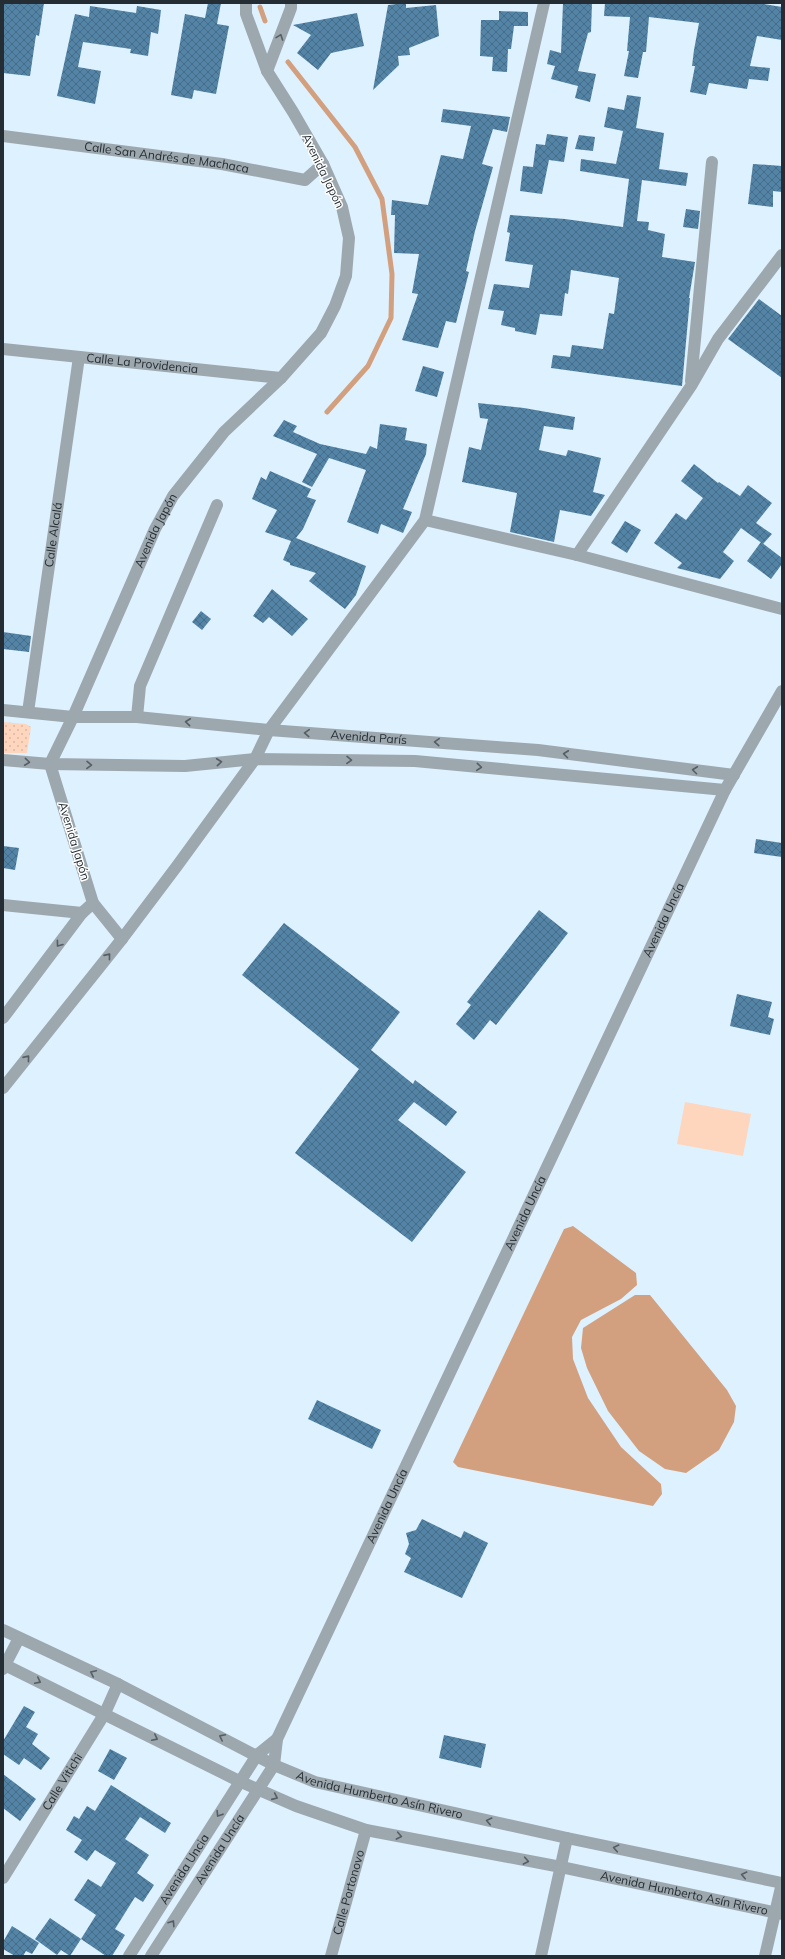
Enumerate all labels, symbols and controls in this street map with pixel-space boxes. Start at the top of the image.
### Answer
one-way arrow [275,34,283,41]
street label: Avenida Japón [299,131,348,210]
street label: Calle San Andrés de Machaca [83,138,250,176]
street label: Calle La Providencia [86,350,199,376]
street label: Avenida Japón [131,491,180,570]
street label: Calle Alcalá [41,501,65,568]
one-way arrow [185,718,191,727]
street label: Avenida París [330,727,408,747]
one-way arrow [304,728,310,737]
one-way arrow [434,738,440,747]
one-way arrow [563,750,569,759]
one-way arrow [346,756,352,764]
one-way arrow [24,757,30,766]
one-way arrow [216,758,222,767]
one-way arrow [86,761,92,769]
one-way arrow [476,763,482,772]
one-way arrow [692,766,698,775]
street label: Avenida Japón [55,800,93,882]
street label: Avenida Uncía [639,880,687,959]
one-way arrow [57,939,64,946]
one-way arrow [104,953,111,960]
one-way arrow [23,1055,30,1062]
street label: Avenida Uncía [501,1173,549,1252]
street label: Avenida Uncía [363,1466,411,1545]
one-way arrow [90,1670,98,1678]
one-way arrow [34,1676,41,1684]
one-way arrow [150,1733,158,1741]
one-way arrow [219,1734,226,1742]
street label: Calle Vitichi [39,1750,85,1813]
street label: Avenida Humberto Asín Rivero [294,1767,465,1822]
one-way arrow [271,1792,278,1800]
one-way arrow [216,1810,224,1817]
street label: Avenida Uncía [191,1811,247,1887]
one-way arrow [486,1817,493,1825]
street label: Avenida Uncia [156,1831,212,1907]
one-way arrow [396,1831,402,1839]
one-way arrow [613,1845,620,1853]
street label: Calle Portonovo [329,1848,367,1937]
one-way arrow [523,1856,530,1864]
street label: Avenida Humberto Asín Rivero [599,1868,770,1918]
one-way arrow [741,1871,747,1879]
one-way arrow [168,1920,175,1927]

